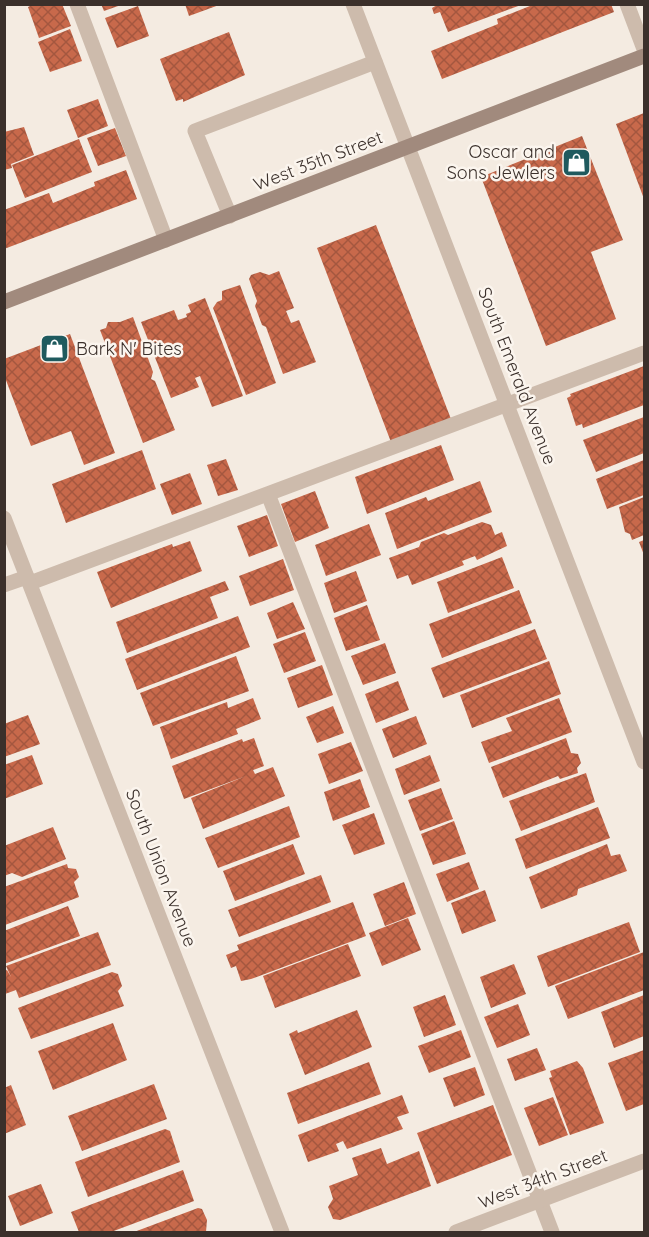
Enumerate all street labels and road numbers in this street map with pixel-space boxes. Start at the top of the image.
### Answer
street label: West 35th Street [250,125,386,196]
street label: South Emerald Avenue [473,284,562,468]
street label: South Union Avenue [121,786,202,950]
street label: West 34th Street [475,1143,610,1214]

